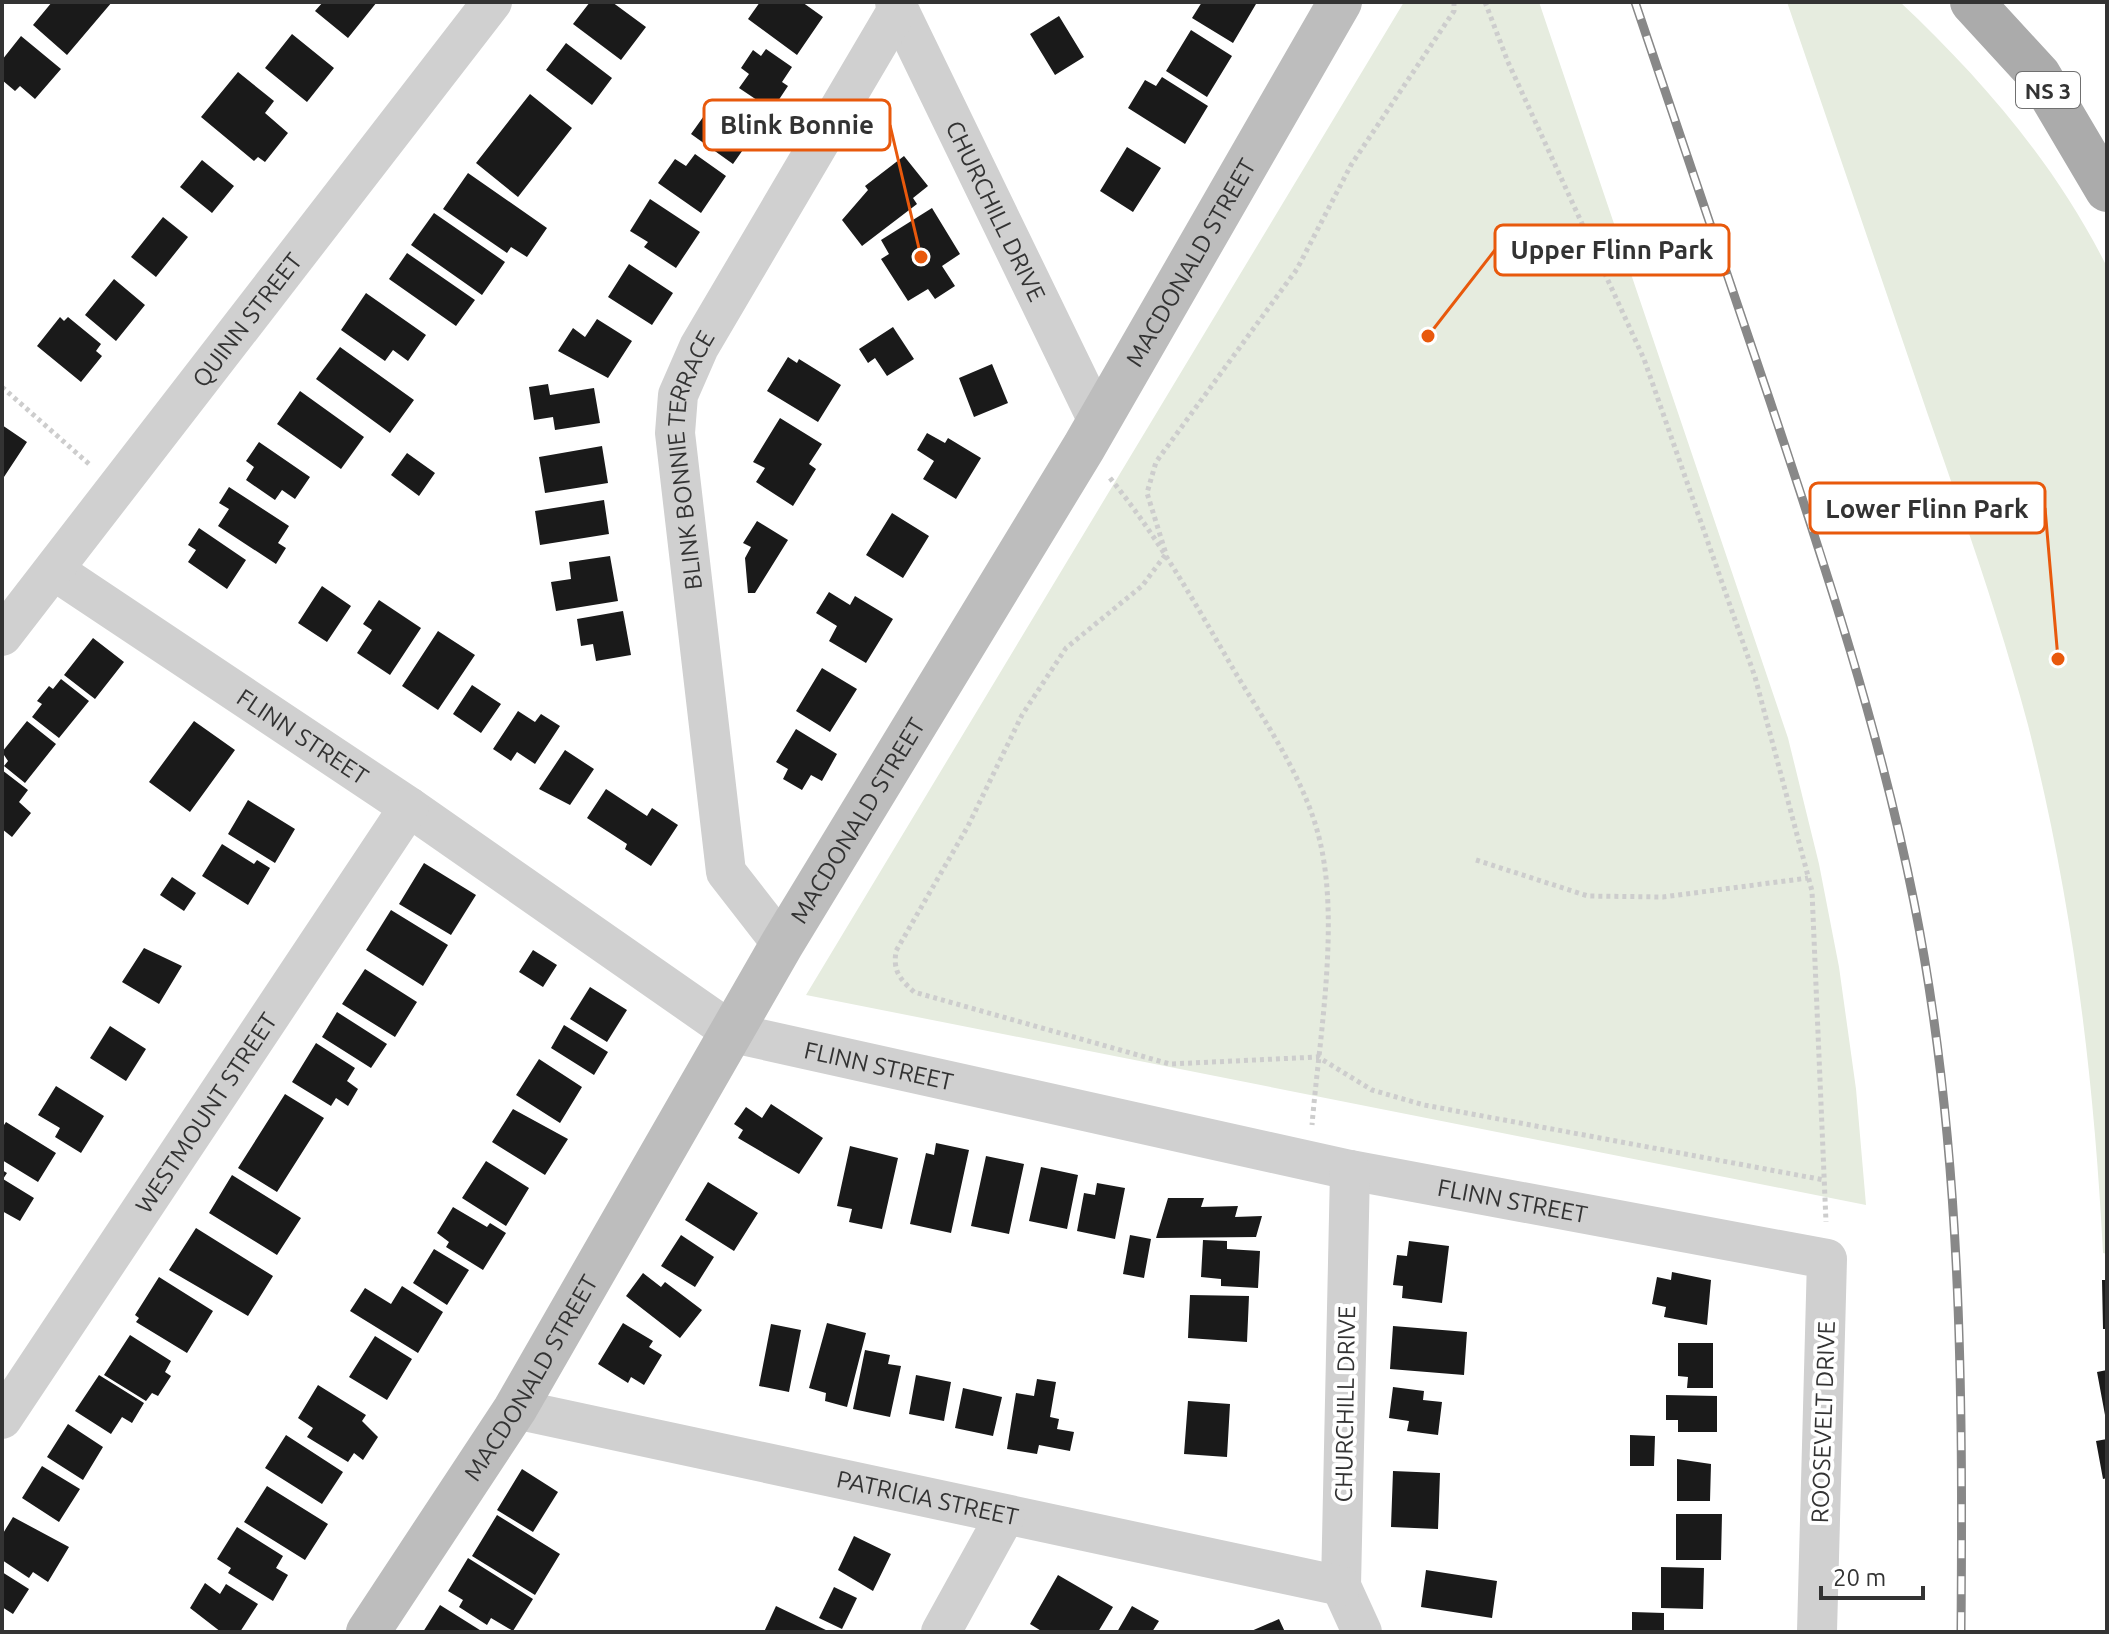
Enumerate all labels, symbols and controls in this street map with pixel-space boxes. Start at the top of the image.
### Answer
road number: NS 3 [2016,72,2080,108]
callout: Blink Bonnie [704,100,890,150]
text: Blink Bonnie [720,110,874,139]
street label: CHURCHILL DRIVE [941,116,1051,305]
street label: MACDONALD STREET [1120,154,1261,371]
callout: Upper Flinn Park [1495,225,1729,275]
text: Upper Flinn Park [1511,235,1714,264]
street label: QUINN STREET [186,247,307,392]
street label: BLINK BONNIE TERRACE [661,326,719,591]
callout: Lower Flinn Park [1810,483,2045,533]
text: Lower Flinn Park [1825,494,2029,523]
street label: FLINN STREET [232,683,374,790]
street label: MACDONALD STREET [785,713,930,928]
street label: WESTMOUNT STREET [130,1007,282,1218]
street label: FLINN STREET [802,1036,956,1095]
street label: FLINN STREET [1436,1173,1590,1228]
street label: MACDONALD STREET [458,1270,603,1485]
street label: CHURCHILL DRIVE [1330,1305,1360,1503]
street label: ROOSEVELT DRIVE [1806,1320,1840,1524]
street label: PATRICIA STREET [834,1465,1021,1530]
scale bar [1821,1550,1923,1600]
text: 20 m [1833,1564,1886,1591]

